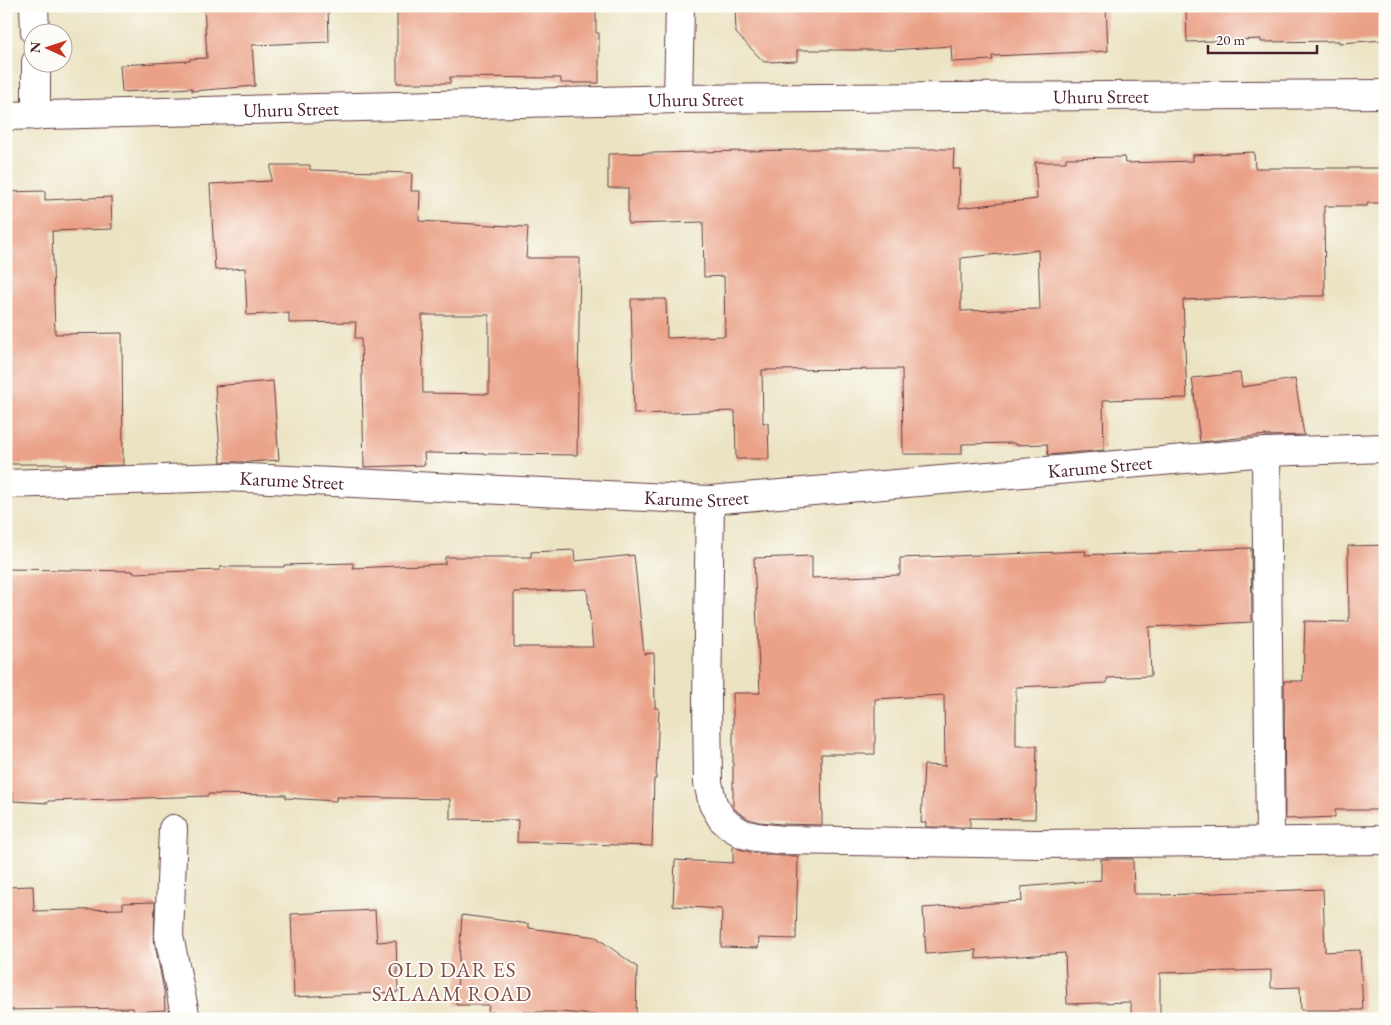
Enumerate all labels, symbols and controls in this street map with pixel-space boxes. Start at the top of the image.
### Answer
north arrow [22,22,72,72]
scale bar [1208,22,1317,54]
text: 20 m [1216,30,1245,49]
text: N [26,41,44,53]
street label: Uhuru Street [1053,84,1149,109]
street label: Uhuru Street [648,87,744,113]
street label: Uhuru Street [243,96,339,123]
street label: Karume Street [1047,450,1153,484]
street label: Karume Street [239,466,345,496]
street label: Karume Street [643,485,750,513]
district label: OLD DAR ES SALAAM ROAD [372,956,532,1007]

